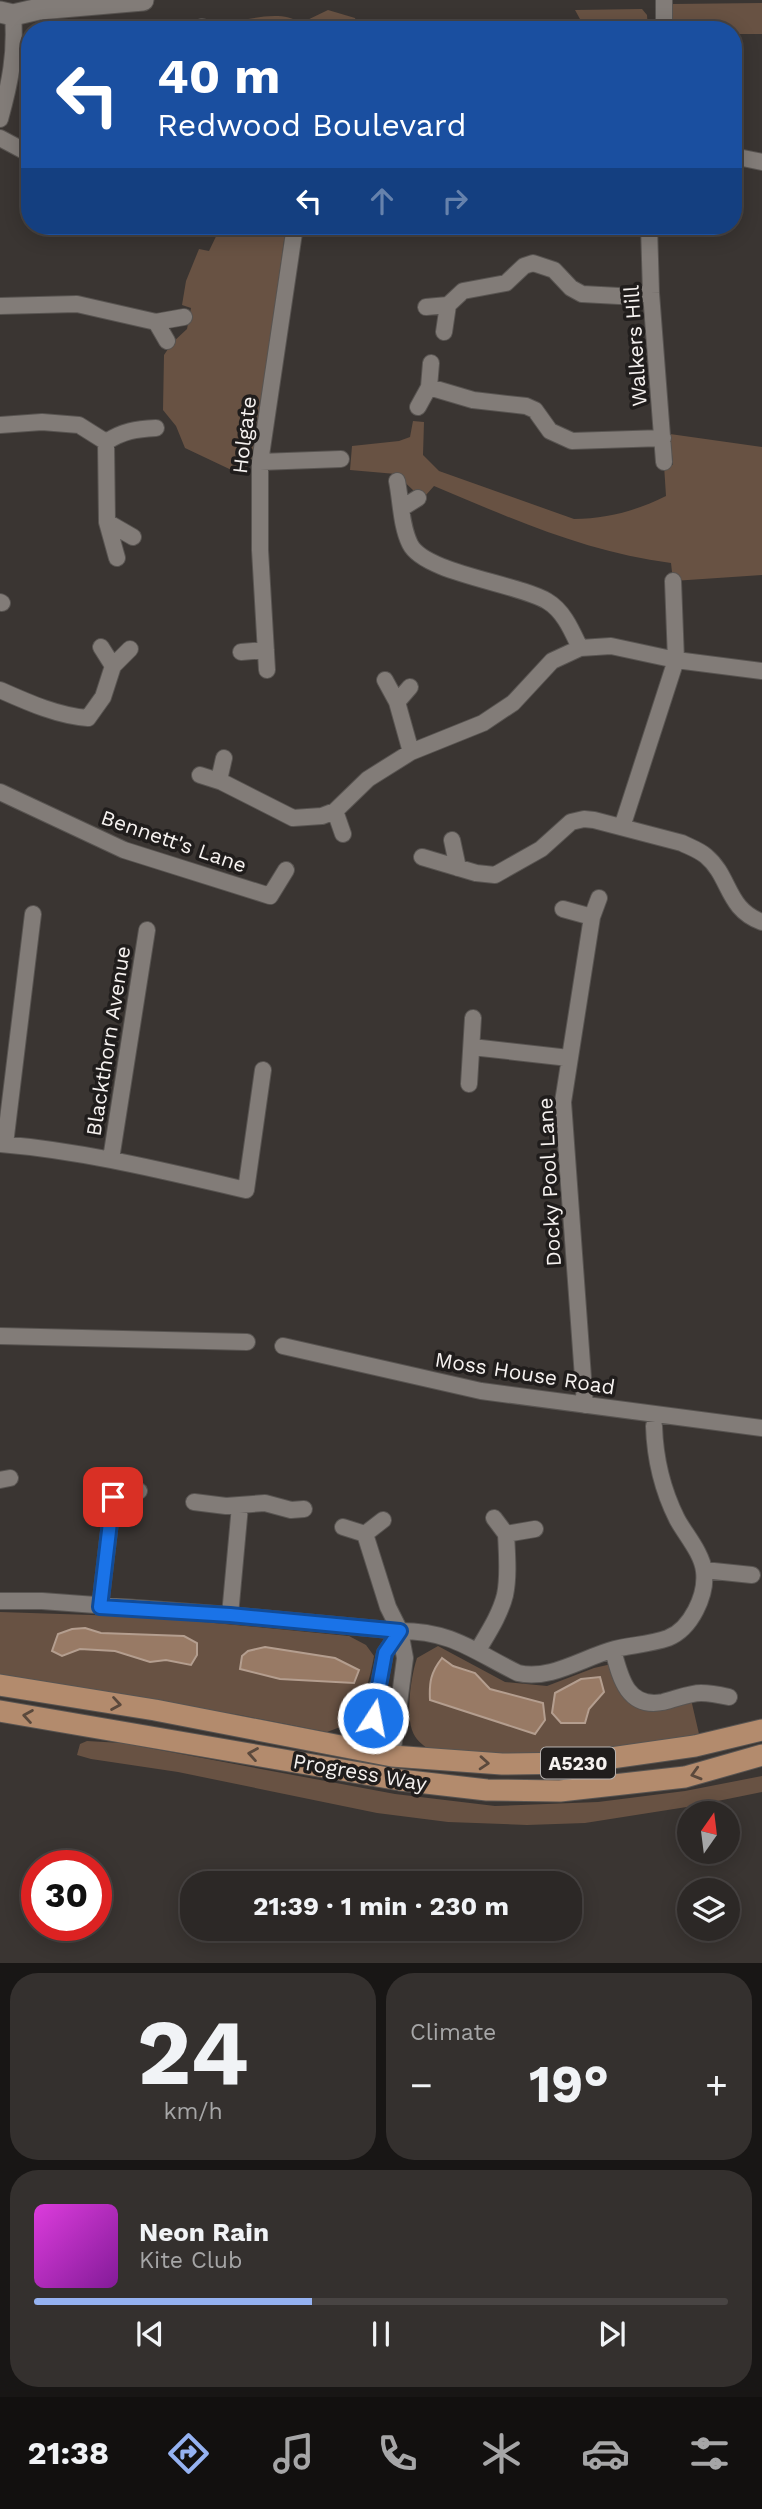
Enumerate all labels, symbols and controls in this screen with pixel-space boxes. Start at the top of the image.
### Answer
text: 40 m [157,47,280,105]
icon: left [42,49,133,140]
text: Redwood Boulevard [157,106,466,144]
icon: left [290,182,328,220]
icon: ahead [363,182,401,220]
icon: right [436,182,474,220]
street label: Walkers Hill [618,284,652,407]
street label: Holgate [227,395,261,475]
street label: Bennett's Lane [98,804,250,878]
street label: Blackthorn Avenue [81,944,135,1138]
street label: Docky Pool Lane [532,1097,566,1267]
street label: Moss House Road [433,1346,617,1400]
pin [83,1467,143,1527]
icon: arrive [94,1478,132,1516]
position arrow [336,1681,410,1755]
one-way arrow [110,1696,122,1711]
one-way arrow [22,1709,34,1724]
one-way arrow [247,1747,259,1762]
street label: Progress Way [291,1748,429,1796]
road number: A5230 [541,1748,615,1778]
one-way arrow [479,1755,490,1770]
one-way arrow [691,1765,703,1780]
north arrow [677,1801,740,1864]
map controls [677,1801,740,1941]
speed limit sign: 30 [21,1850,112,1941]
button: layers [677,1878,740,1941]
text: 21:39 · 1 min · 230 m [253,1891,509,1921]
text: 24 [137,1999,249,2106]
text: Climate [410,2019,496,2046]
text: 19° [529,2054,609,2115]
text: − [410,2063,433,2107]
text: + [705,2063,728,2107]
text: km/h [163,2098,223,2125]
text: Neon Rain [139,2217,269,2247]
text: Kite Club [139,2247,242,2274]
icon: previous [131,2315,169,2353]
icon: pause [362,2315,400,2353]
icon: next [593,2315,631,2353]
icon: directions [164,2429,213,2478]
icon: music [269,2429,318,2478]
icon: phone [373,2429,422,2478]
icon: climate [477,2429,526,2478]
icon: car [581,2429,630,2478]
icon: filters [685,2429,734,2478]
text: 21:38 [28,2434,109,2472]

